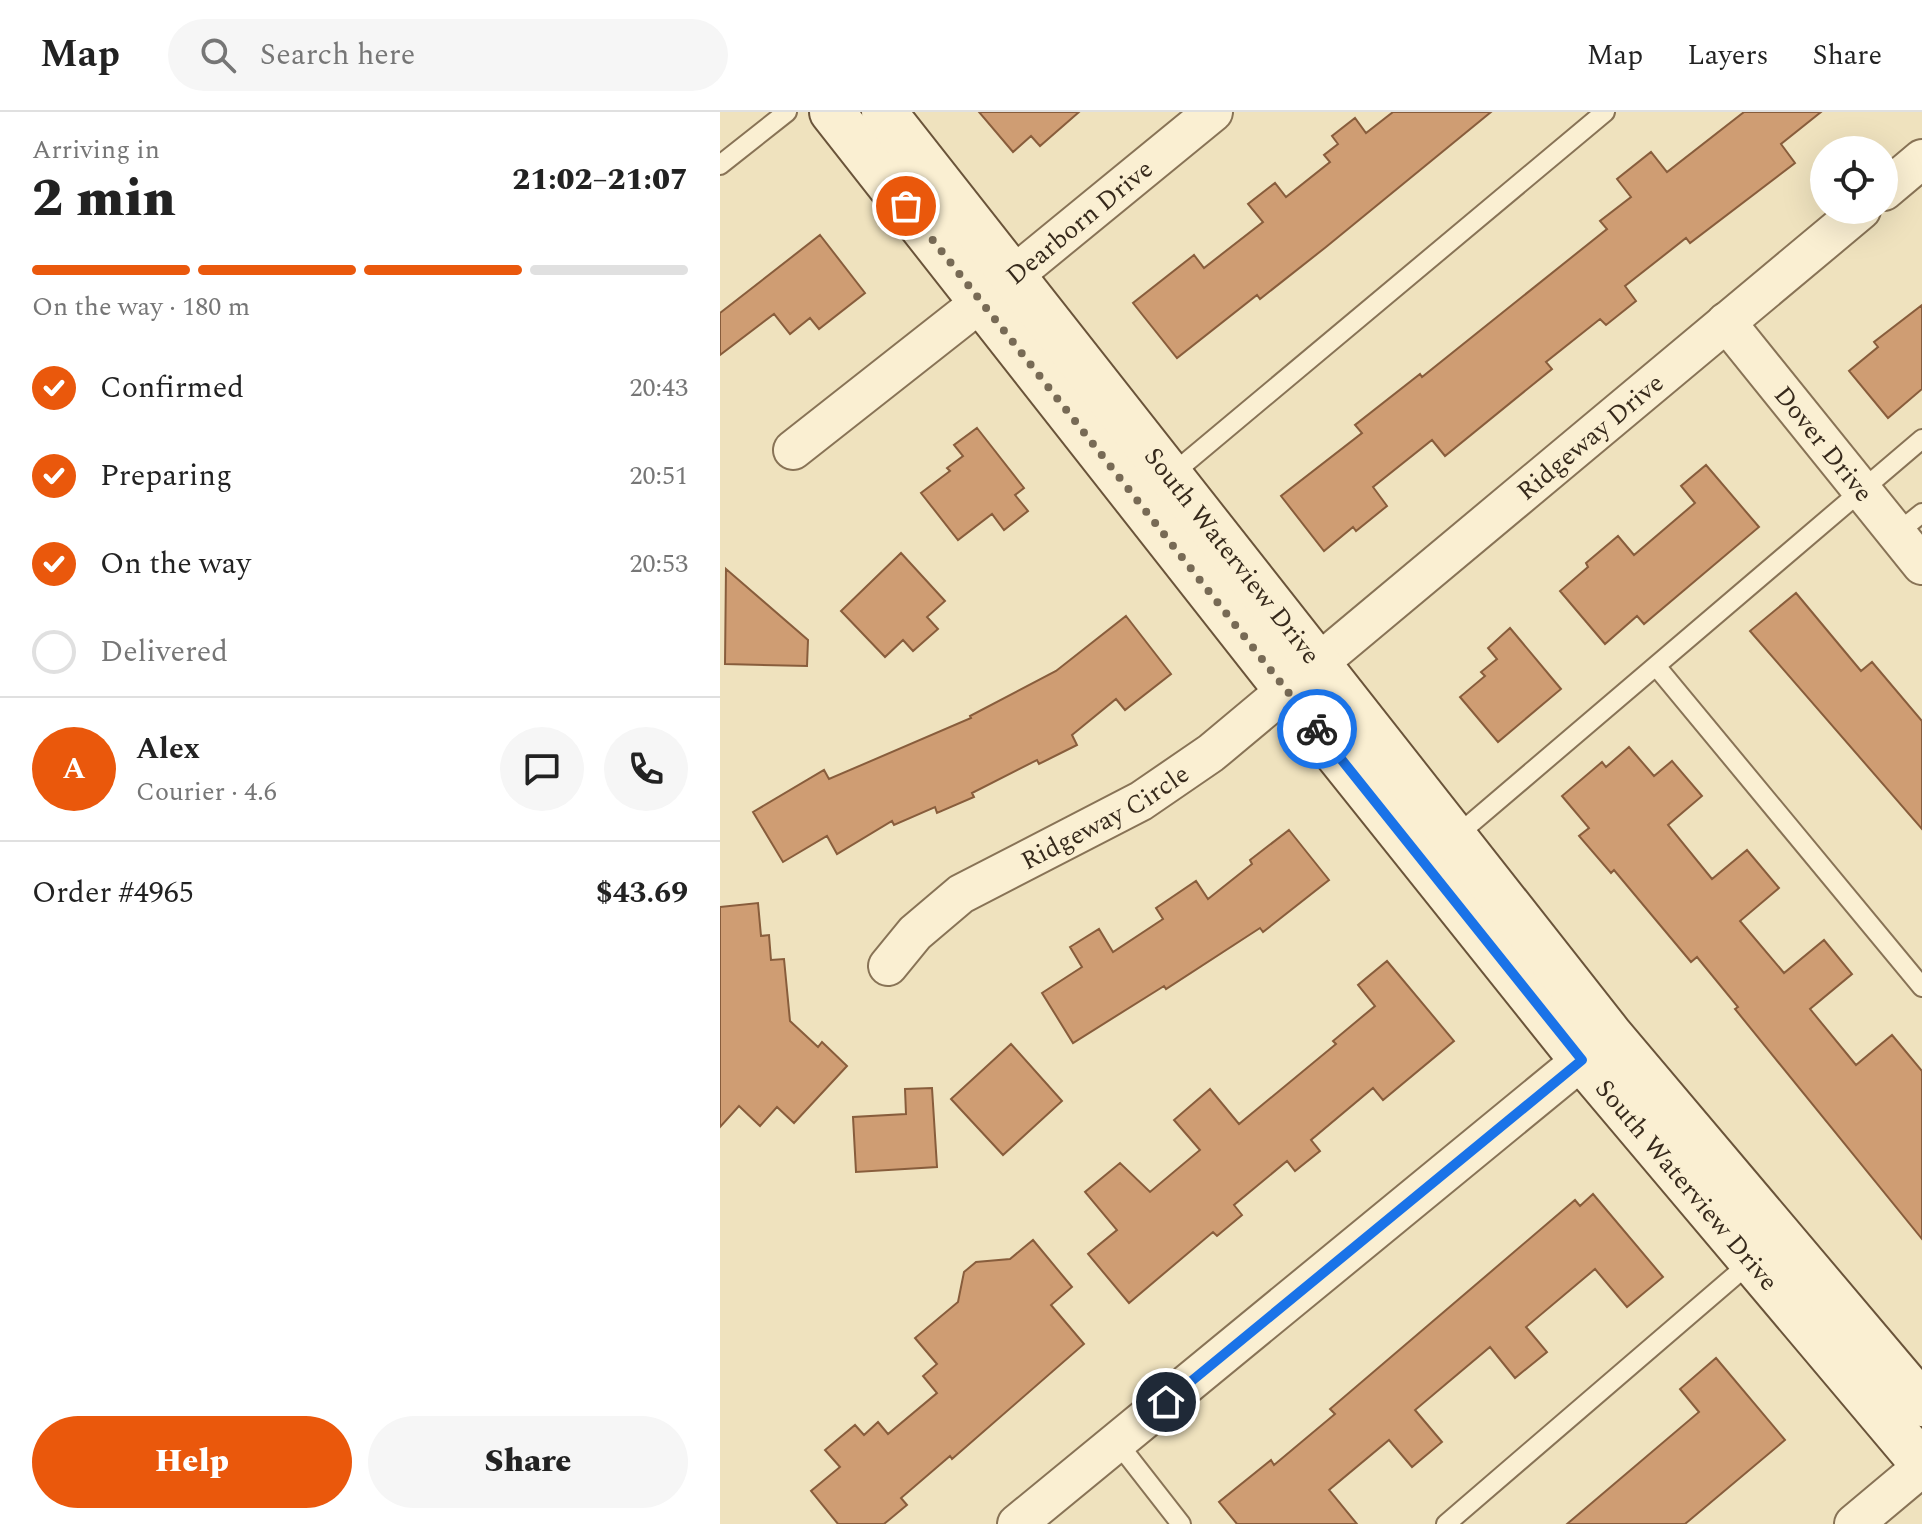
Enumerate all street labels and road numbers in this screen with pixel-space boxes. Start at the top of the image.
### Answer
street label: Dearborn Drive [997,150,1162,295]
street label: Ridgeway Drive [1508,364,1673,511]
street label: Dover Drive [1764,377,1883,511]
street label: South Waterview Drive [1134,439,1330,673]
street label: Ridgeway Circle [1014,755,1198,881]
street label: South Waterview Drive [1585,1071,1788,1300]

